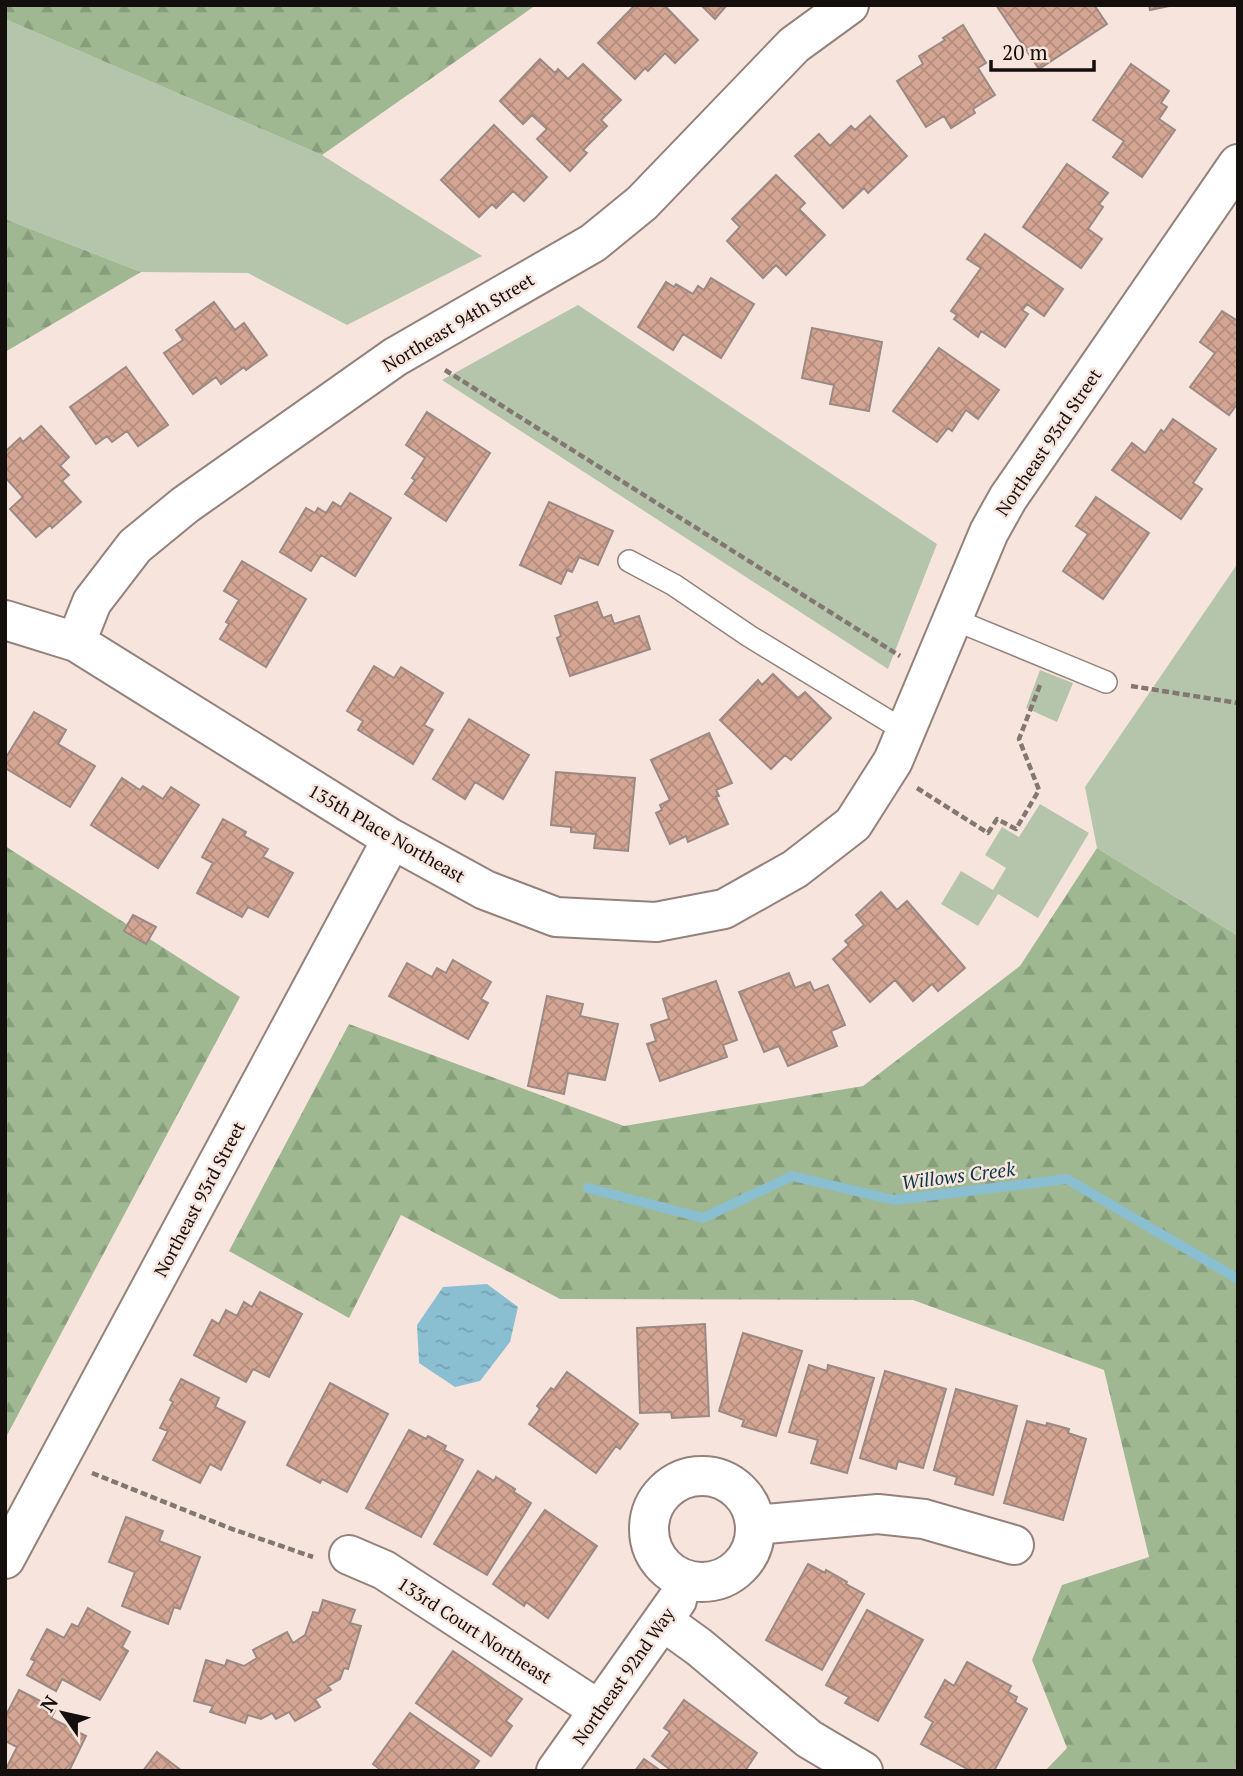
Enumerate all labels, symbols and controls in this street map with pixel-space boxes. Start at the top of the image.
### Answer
scale bar [991,28,1094,72]
text: 20 m [1002,38,1048,66]
street label: Northeast 94th Street [378,267,539,377]
street label: Northeast 93rd Street [990,363,1106,520]
street label: 135th Place Northeast [304,778,470,888]
street label: Northeast 93rd Street [148,1117,250,1281]
water label: Willows Creek [900,1156,1017,1194]
street label: 133rd Court Northeast [393,1571,557,1689]
street label: Northeast 92nd Way [567,1602,680,1749]
north arrow [28,1678,98,1748]
text: N [34,1690,63,1716]

